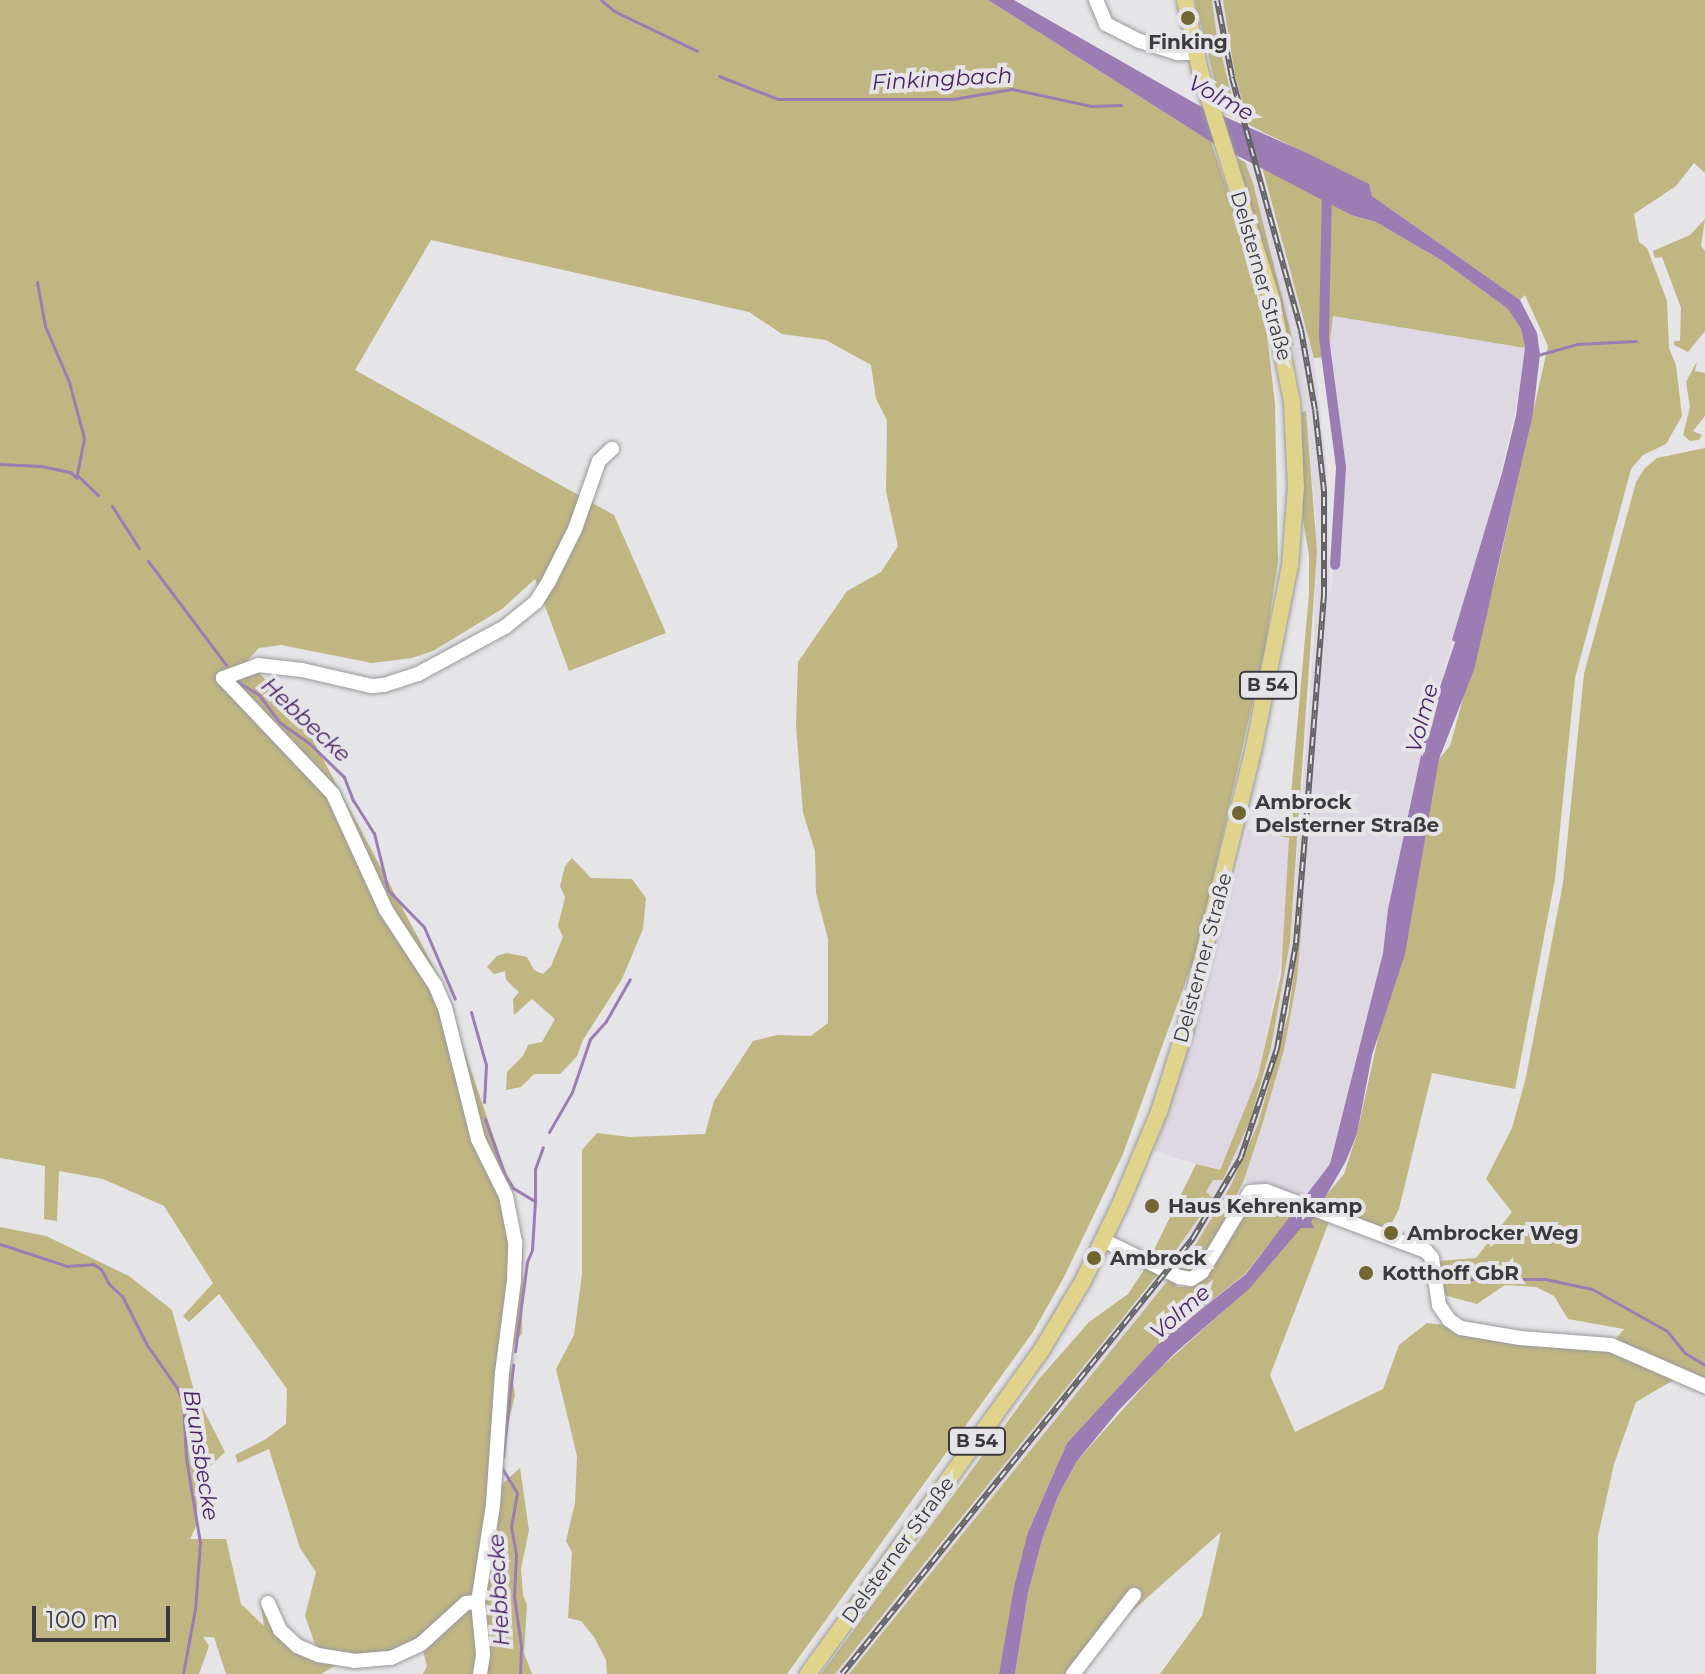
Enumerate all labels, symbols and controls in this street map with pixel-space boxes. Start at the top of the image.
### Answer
marker: Finking [1179,9,1197,27]
place label: Finking [1148,30,1228,54]
water label: Finkingbach [871,62,1013,96]
water label: Volme [1184,69,1258,127]
street label: Delsterner Straße [1225,189,1297,363]
road number: B 54 [1238,671,1298,699]
water label: Hebbecke [256,672,356,768]
water label: Volme [1400,681,1444,755]
place label: Ambrock Delsterner Straße [1255,790,1439,837]
marker: Ambrock Delsterner Straße [1230,804,1248,822]
street label: Delsterner Straße [1169,870,1237,1046]
place label: Haus Kehrenkamp [1168,1194,1362,1218]
marker: Haus Kehrenkamp [1143,1197,1161,1215]
place label: Ambrocker Weg [1407,1221,1579,1245]
marker: Ambrocker Weg [1382,1224,1400,1242]
place label: Ambrock [1110,1246,1206,1270]
marker: Ambrock [1085,1249,1103,1267]
place label: Kotthoff GbR [1382,1261,1519,1285]
marker: Kotthoff GbR [1357,1264,1375,1282]
water label: Volme [1145,1279,1215,1345]
water label: Brunsbecke [178,1388,224,1522]
road number: B 54 [947,1427,1007,1455]
street label: Delsterner Straße [837,1472,959,1628]
water label: Hebbecke [483,1533,515,1647]
scale bar [36,1590,174,1640]
text: 100 m [46,1605,118,1634]

